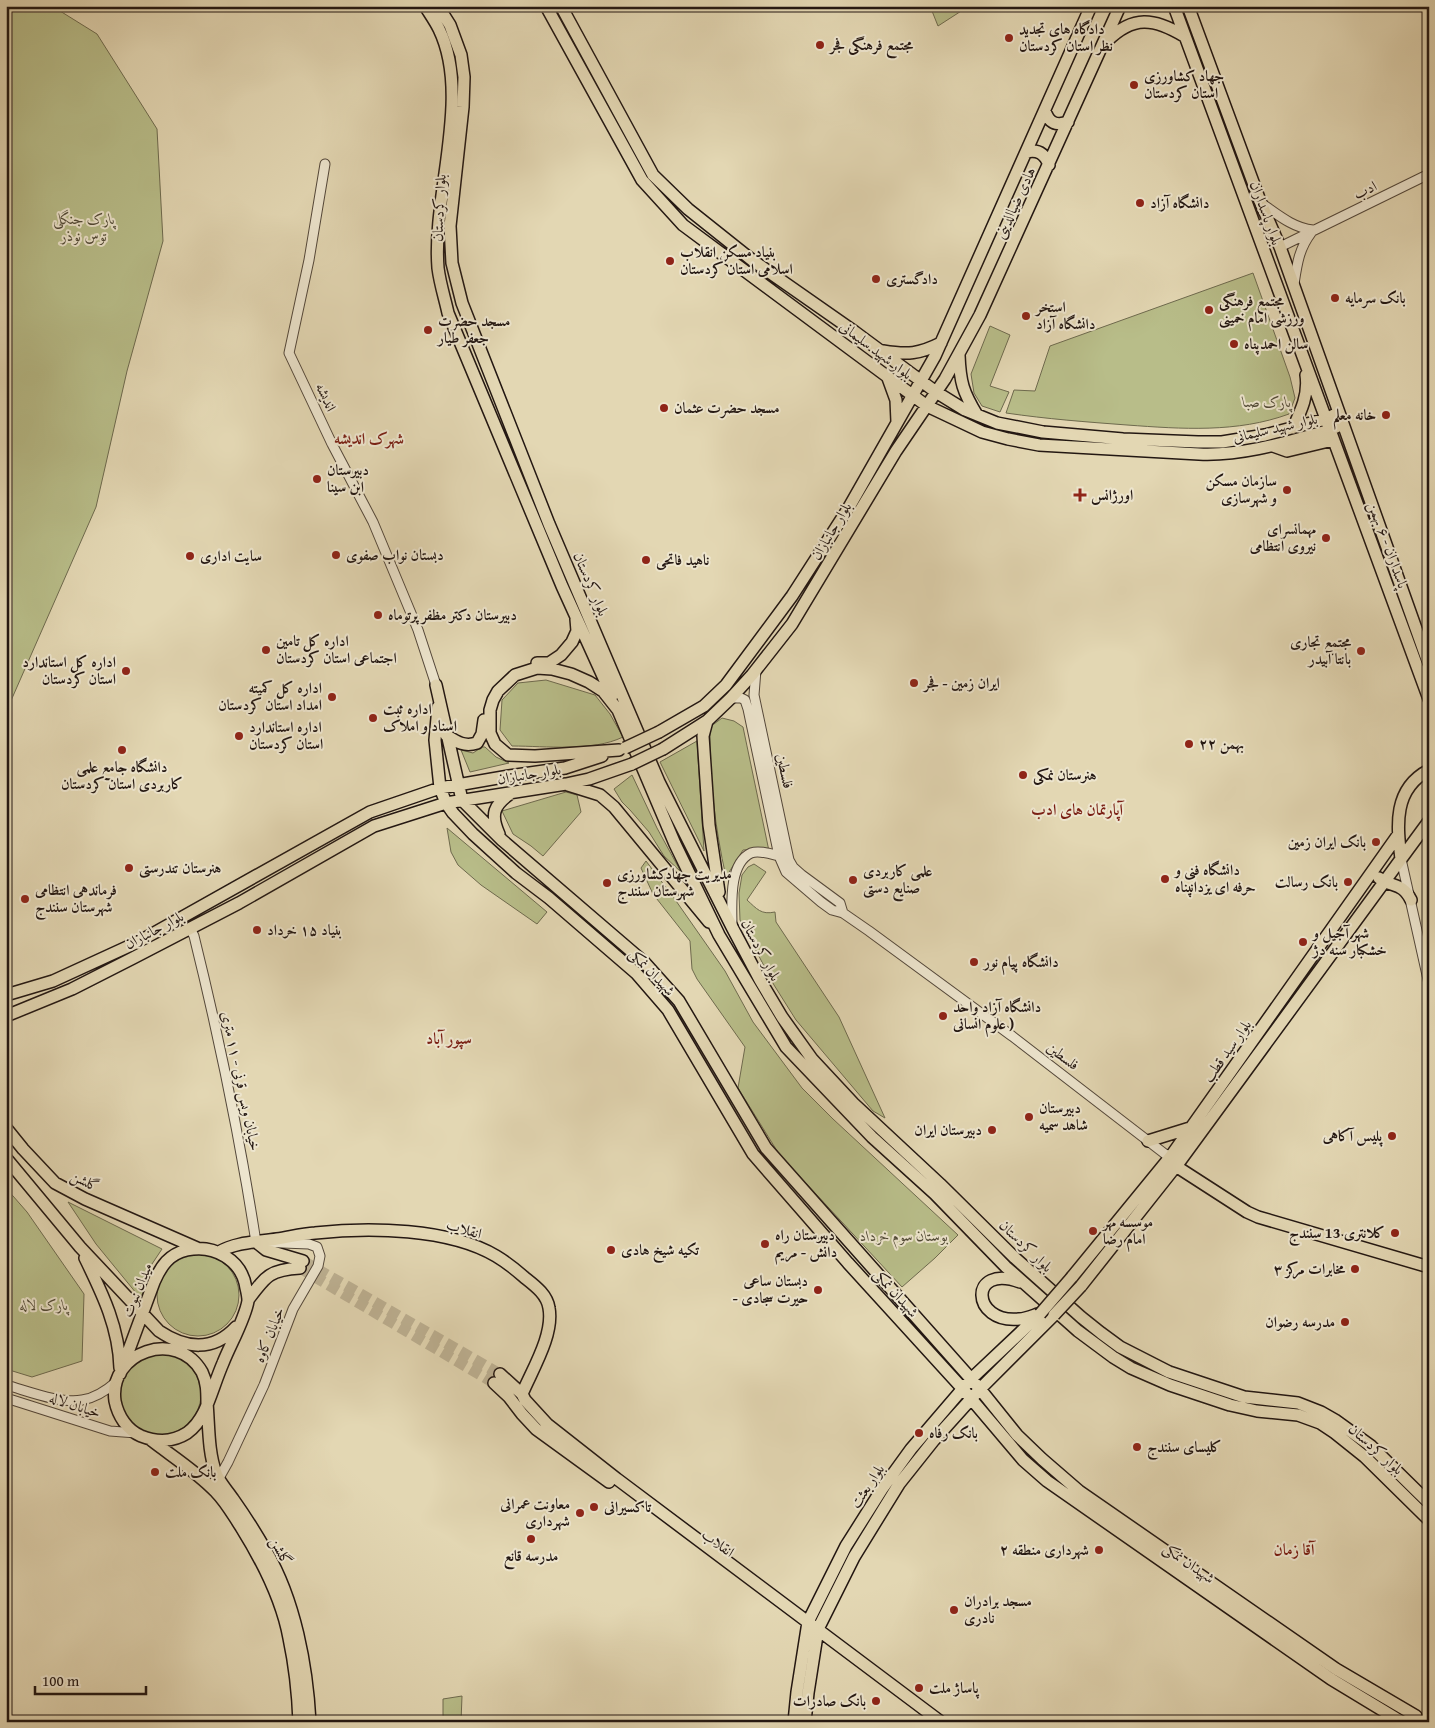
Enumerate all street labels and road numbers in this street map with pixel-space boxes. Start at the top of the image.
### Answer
street label: هادی ضیاالدینی [989,163,1040,242]
street label: بلوار کردستان [426,174,451,242]
street label: ادب [1349,175,1380,204]
street label: بلوار پاسداران [1244,178,1288,248]
street label: بلوار شهید سلیمانی [835,315,917,384]
street label: اندیشه [311,379,342,415]
street label: بلوار شهید سلیمانی [1230,408,1320,447]
street label: بلوار جانبازان [805,498,856,564]
street label: پاسداران - ۶ بهمن [1362,499,1414,593]
street label: بلوار کردستان [569,549,614,619]
street label: فلسطین [772,751,799,790]
street label: بلوار جانبازان [495,758,563,789]
street label: بلوار جانبازان [120,905,187,954]
street label: بلوار کردستان [736,915,787,985]
street label: شهیدان نمکی [624,943,680,1001]
street label: خیابان ویس قرنی - ۱۱ متری [216,1009,267,1153]
street label: بلوار سید قطب [1197,1015,1256,1086]
street label: فلسطین [1043,1037,1084,1075]
street label: گلشن [67,1165,103,1196]
street label: انقلاب [444,1213,484,1244]
street label: بلوار کردستان [995,1215,1058,1277]
street label: میدان نبوت [116,1259,157,1320]
street label: شهیدان نمکی [868,1264,924,1322]
street label: خیابان کاوه [248,1304,289,1366]
street label: خیابان لاله [47,1386,104,1423]
street label: بلوار کردستان [1344,1418,1409,1479]
street label: بلوار بعثت [844,1459,889,1512]
street label: انقلاب [698,1524,739,1562]
street label: گلشن [265,1533,297,1569]
street label: شهیدان نمکی [1159,1537,1219,1589]

